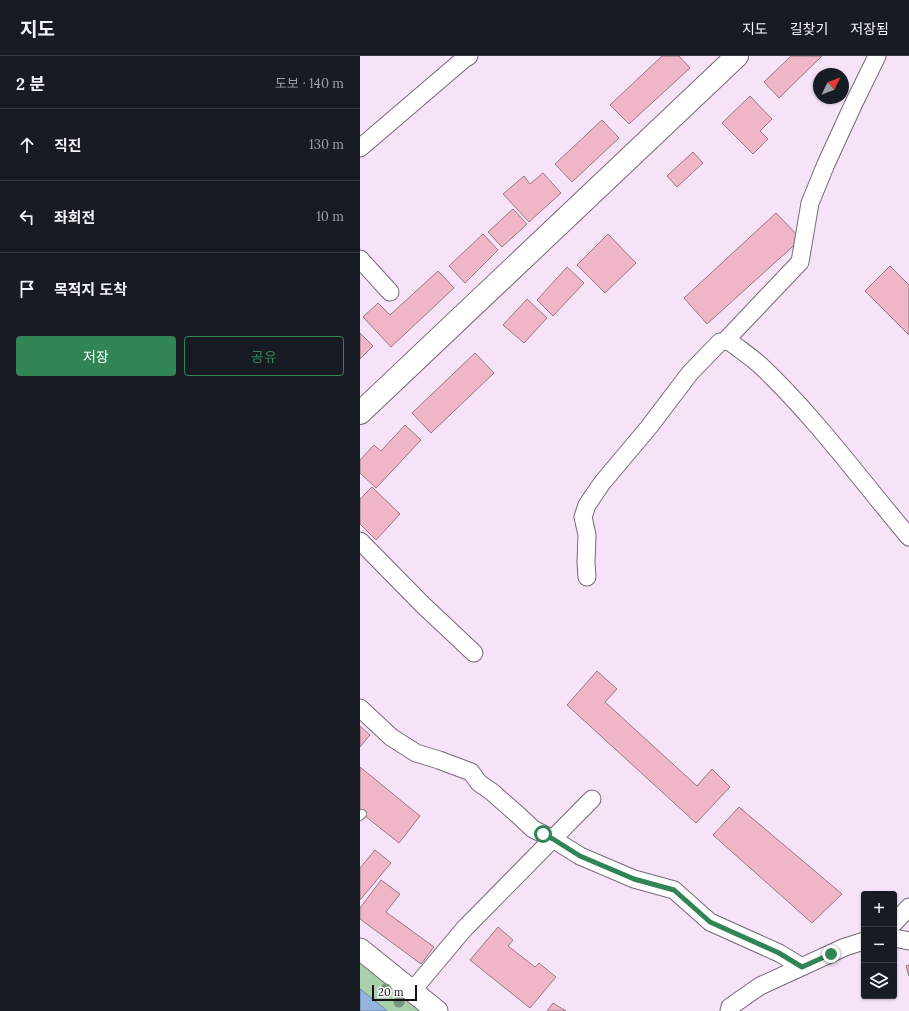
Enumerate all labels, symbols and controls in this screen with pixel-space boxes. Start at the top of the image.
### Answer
text: 지도 [20,17,55,41]
text: 지도 [742,20,768,38]
text: 길찾기 [790,20,828,38]
text: 저장됨 [850,20,889,38]
north arrow [813,68,849,104]
text: 2 분 [16,73,45,95]
text: 도보 · 140 m [275,75,344,92]
icon: ahead [16,134,38,156]
text: 직진 [54,136,82,155]
text: 130 m [309,136,344,153]
icon: left [16,206,38,228]
text: 좌회전 [54,208,95,227]
text: 10 m [316,208,344,225]
icon: arrive [16,278,38,300]
text: 목적지 도착 [54,280,127,299]
button: 저장 [16,336,176,376]
button: 공유 [184,336,344,376]
route start [534,825,552,843]
map controls [861,891,897,999]
button: + [861,891,897,927]
button: − [861,927,897,963]
route end [822,945,840,963]
button: layers [861,963,897,999]
scale bar [372,983,417,1002]
text: 20 m [378,985,403,999]

